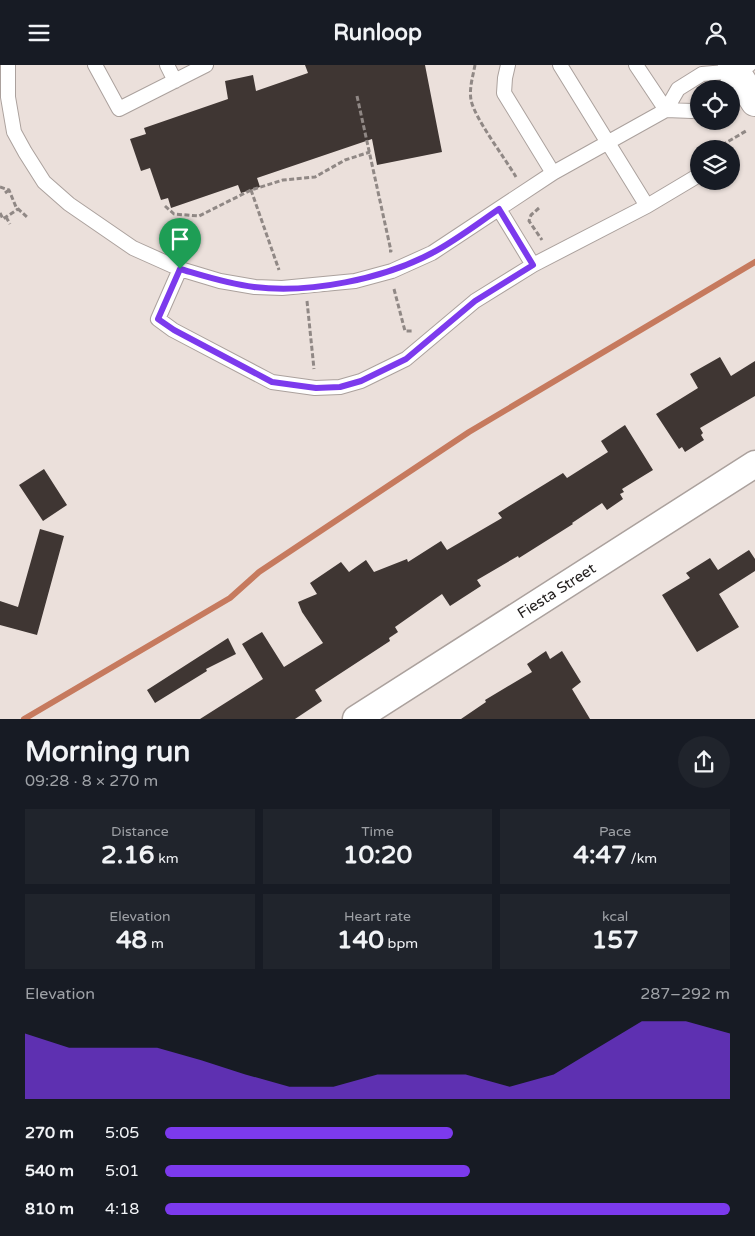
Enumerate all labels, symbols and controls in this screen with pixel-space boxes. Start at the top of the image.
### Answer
icon: menu [25,19,53,47]
icon: person [702,19,730,47]
text: Runloop [333,20,422,46]
map controls [690,80,740,190]
button: locate [690,80,740,130]
button: layers [690,140,740,190]
pin [159,218,201,269]
icon: arrive [166,225,194,253]
street label: Fiesta Street [514,559,599,622]
text: Morning run [25,735,190,769]
button: share [678,736,730,788]
text: 09:28 · 8 × 270 m [25,771,158,791]
text: Distance [111,823,169,840]
text: Time [361,823,394,840]
text: Pace [599,823,631,840]
text: 2.16 [101,840,155,870]
text: 10:20 [343,840,412,870]
text: 4:47 [573,840,627,870]
text: km [155,850,179,867]
text: /km [627,850,657,867]
text: Elevation [109,908,170,925]
text: Heart rate [344,908,411,925]
text: kcal [602,908,628,925]
text: 48 [116,925,147,955]
text: 140 [337,925,384,955]
text: 157 [592,925,639,955]
text: m [147,935,164,952]
text: bpm [384,935,418,952]
text: Elevation [25,984,95,1004]
text: 287–292 m [640,984,730,1004]
text: 270 m [25,1123,74,1143]
text: 5:05 [105,1123,139,1143]
text: 540 m [25,1161,74,1181]
text: 5:01 [105,1161,139,1181]
text: 810 m [25,1199,74,1219]
text: 4:18 [105,1199,139,1219]

